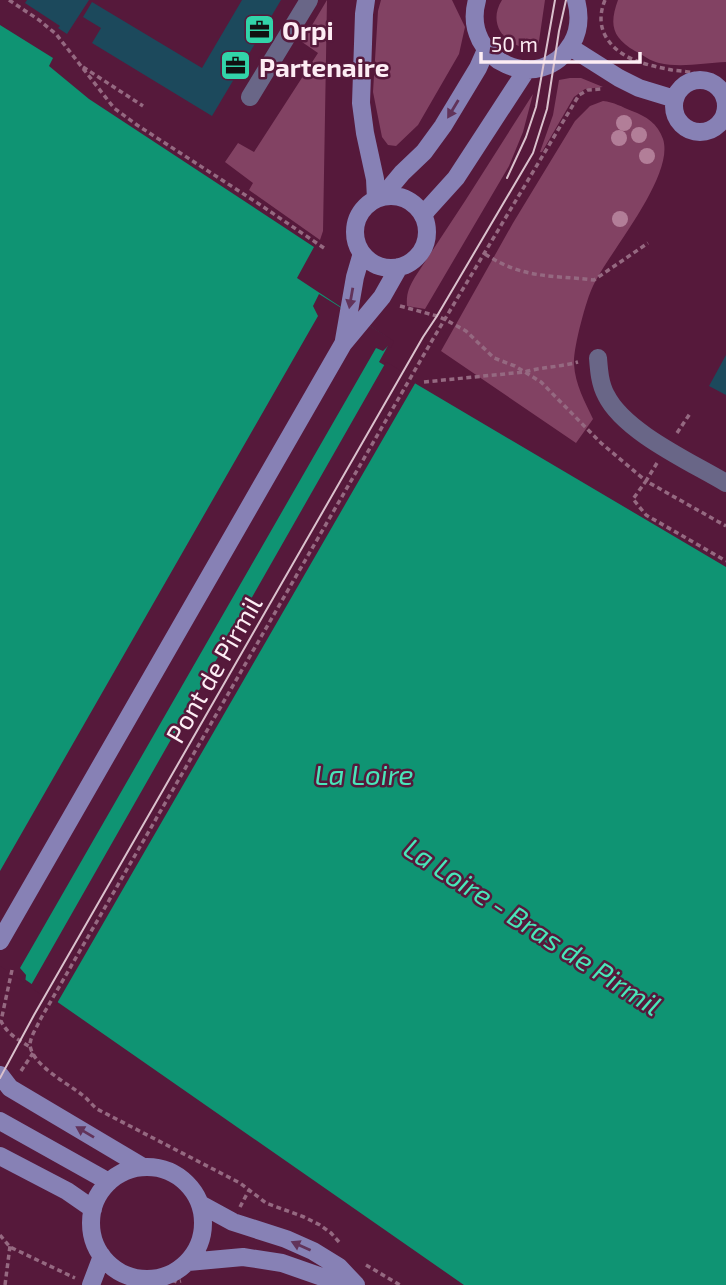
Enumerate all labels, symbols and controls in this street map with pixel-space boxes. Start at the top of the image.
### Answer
office icon: Orpi [242,12,276,46]
place label: Orpi [282,14,334,45]
scale bar [481,21,640,65]
text: 50 m [491,31,538,56]
office icon: Partenaire [219,49,253,83]
place label: Partenaire [259,51,389,82]
one-way arrow [447,100,460,119]
one-way arrow [346,287,357,309]
street label: Pont de Pirmil [158,590,268,748]
water label: La Loire [314,757,414,791]
water label: La Loire - Bras de Pirmil [398,830,668,1022]
one-way arrow [75,1126,94,1139]
one-way arrow [291,1240,311,1252]

